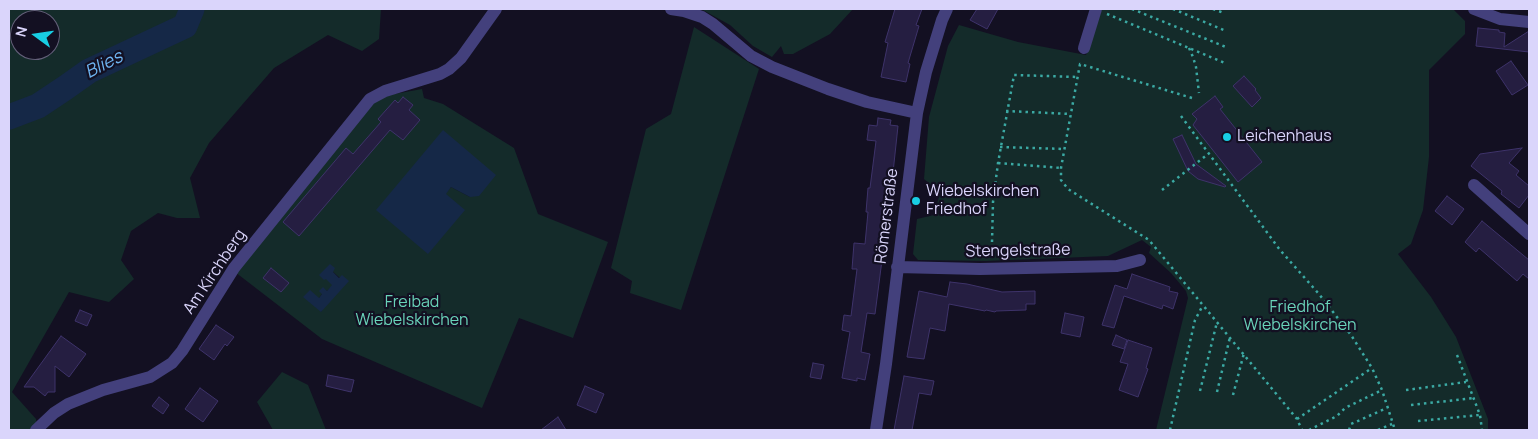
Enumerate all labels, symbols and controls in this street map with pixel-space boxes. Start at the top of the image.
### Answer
north arrow [10,10,60,60]
text: N [10,24,31,39]
water label: Blies [82,46,126,84]
place label: Leichenhaus [1237,127,1332,147]
marker: Leichenhaus [1221,131,1233,143]
street label: Römerstraße [872,167,902,265]
place label: Wiebelskirchen Friedhof [926,182,1039,220]
marker: Wiebelskirchen Friedhof [910,195,922,207]
street label: Am Kirchberg [180,226,250,318]
street label: Stengelstraße [965,240,1071,262]
park label: Freibad Wiebelskirchen [356,293,468,331]
park label: Friedhof Wiebelskirchen [1244,298,1356,336]

